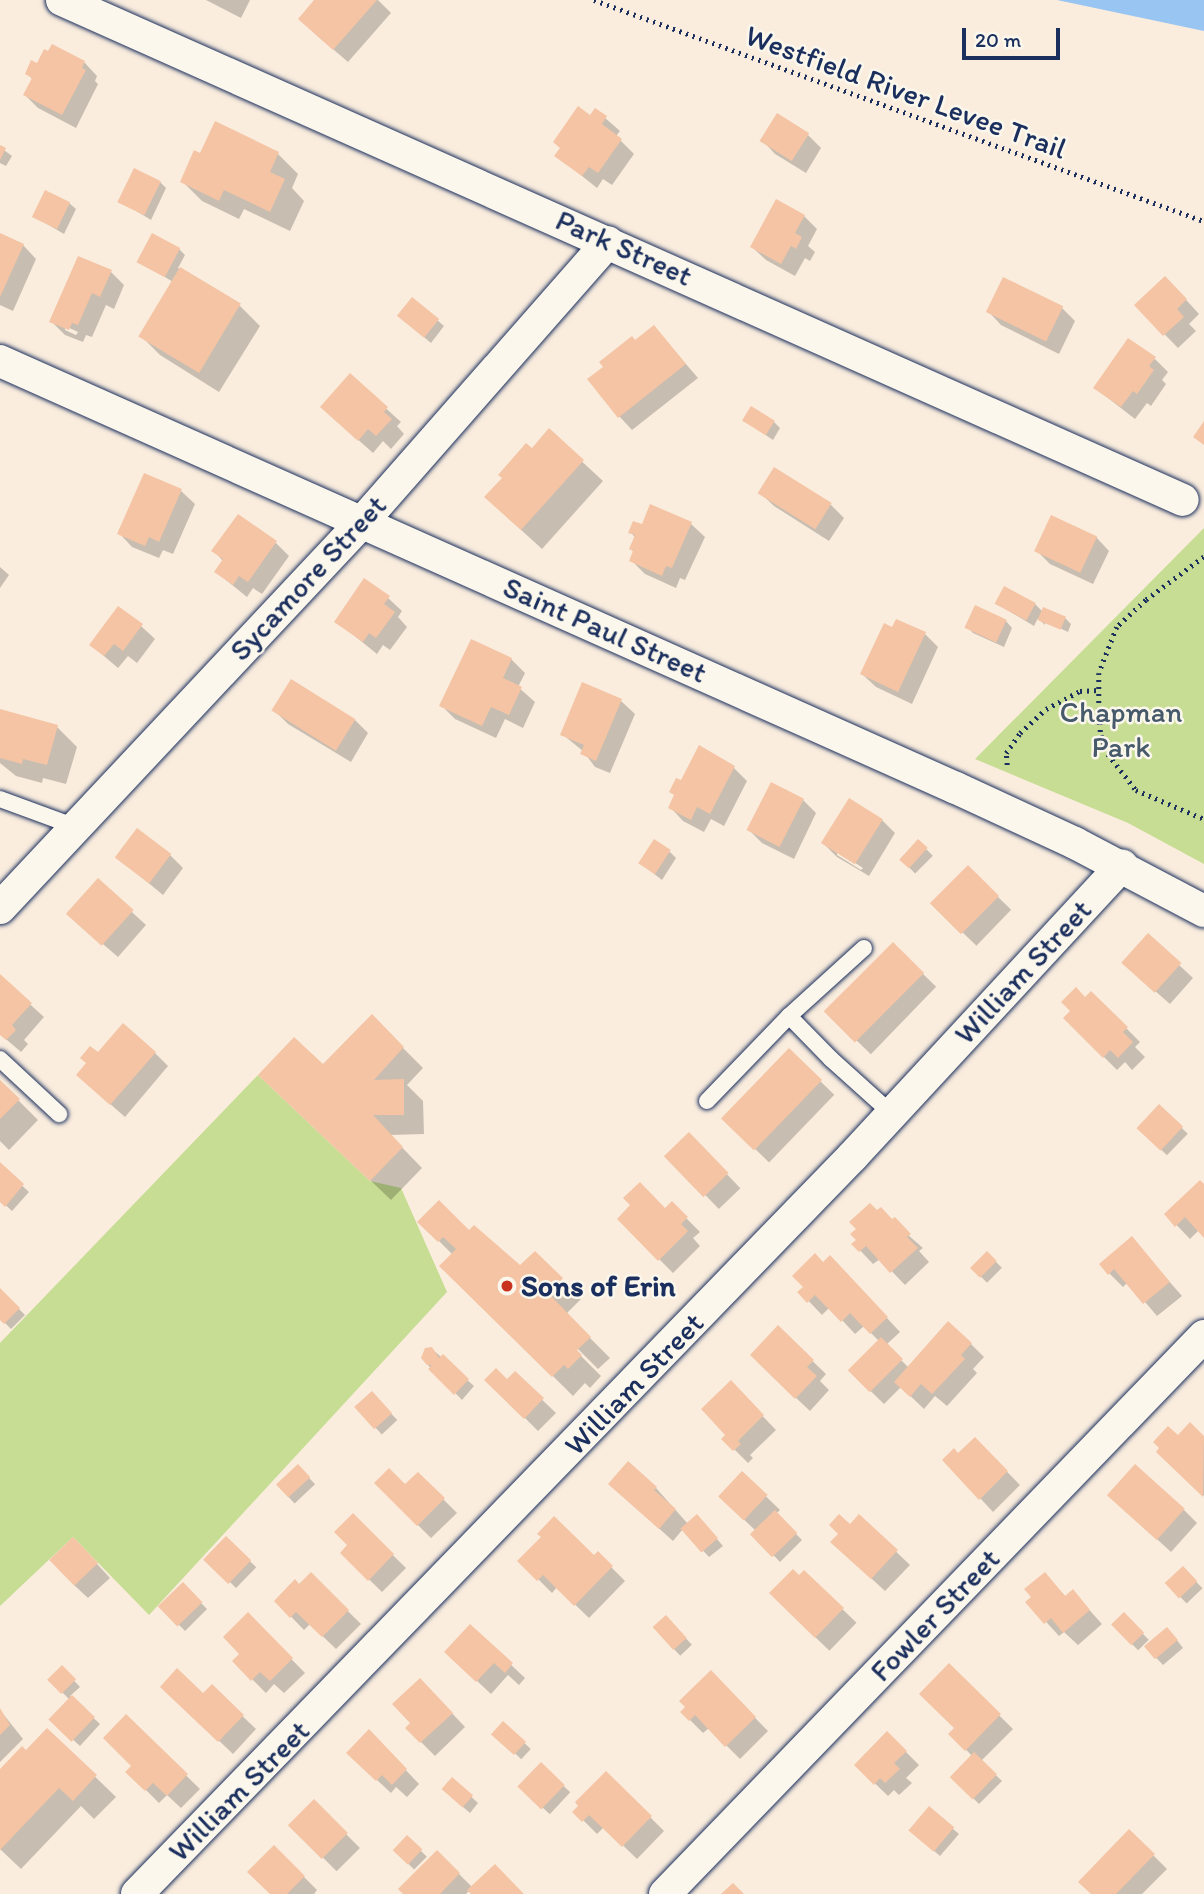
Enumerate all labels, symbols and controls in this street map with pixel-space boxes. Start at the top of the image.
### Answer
scale bar [966,14,1064,58]
street label: Westfield River Levee Trail [741,17,1071,167]
text: 20 m [975,27,1021,52]
street label: Park Street [550,202,698,294]
street label: Sycamore Street [222,488,394,668]
street label: Saint Paul Street [498,569,712,691]
park label: Chapman Park [1060,694,1182,764]
street label: William Street [947,892,1099,1052]
place label: Sons of Erin [521,1268,676,1304]
marker: Sons of Erin [499,1278,515,1294]
street label: William Street [557,1305,711,1463]
street label: Fowler Street [863,1541,1007,1689]
street label: William Street [161,1713,317,1869]

